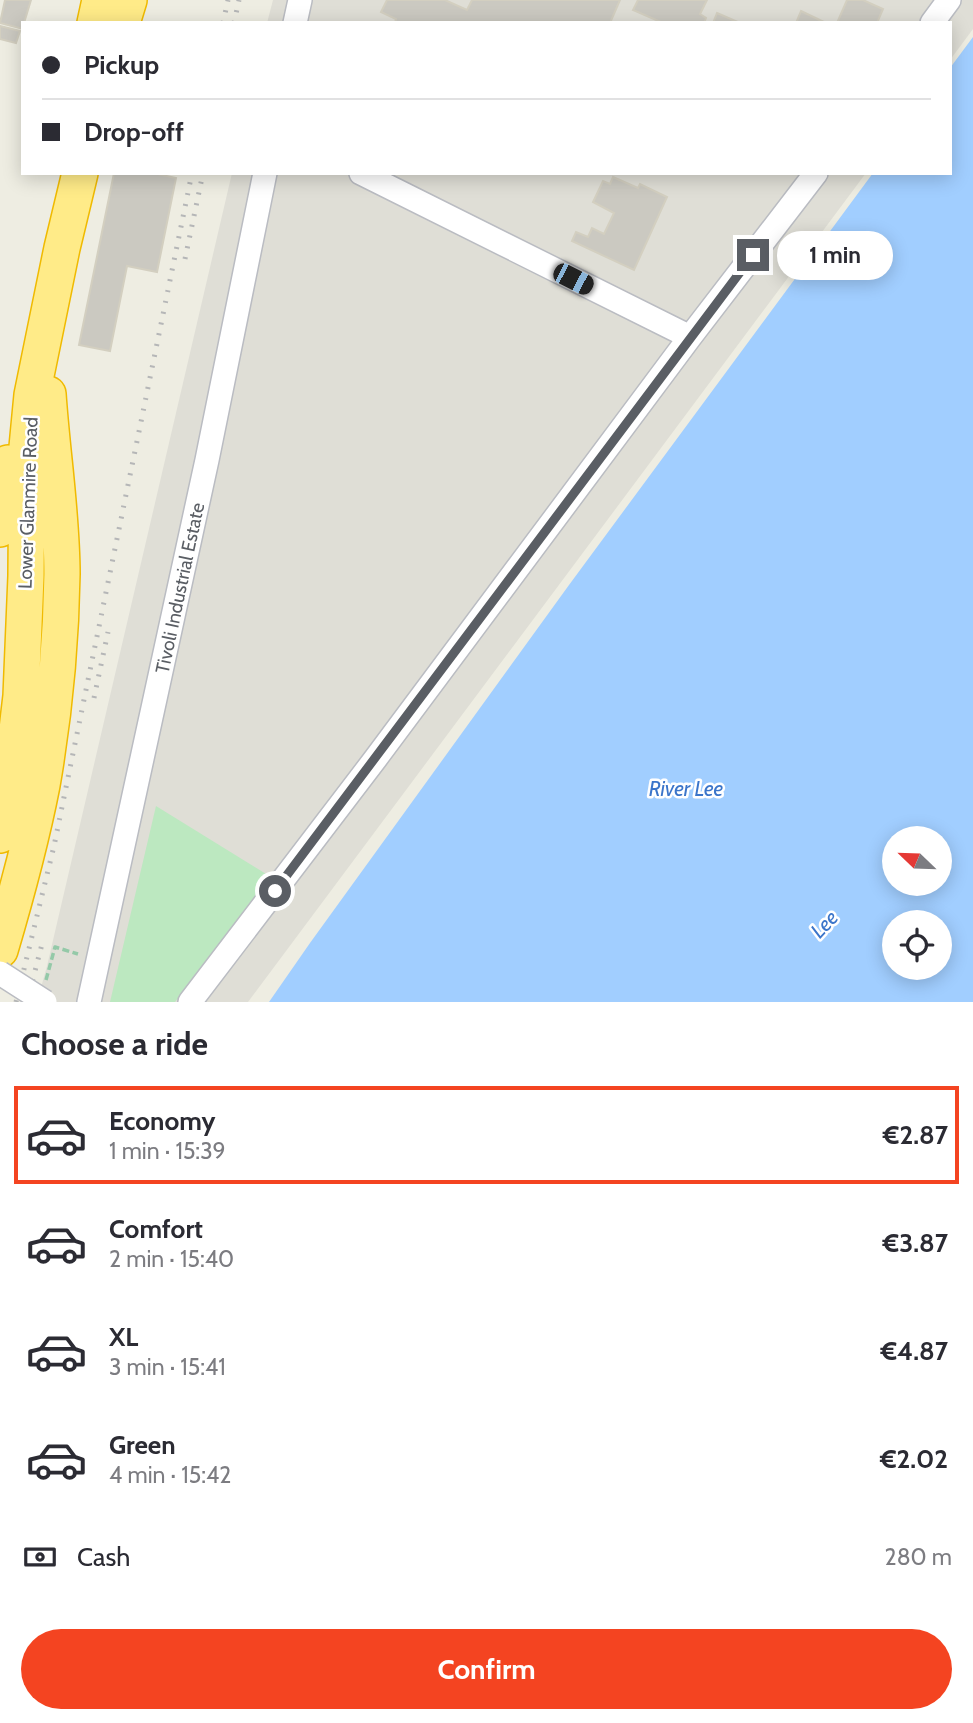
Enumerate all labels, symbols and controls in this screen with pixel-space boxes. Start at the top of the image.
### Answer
text: Pickup [84,49,159,81]
text: Drop-off [84,116,184,148]
callout: 1 min [778,230,893,280]
route end [737,239,769,271]
text: 1 min [809,241,861,269]
car [550,260,597,298]
street label: Lower Glanmire Road [14,417,42,589]
street label: Tivoli Industrial Estate [151,500,209,676]
water label: River Lee [649,776,724,801]
north arrow [882,826,952,896]
map controls [882,826,952,980]
route start [259,875,291,907]
water label: Lee [805,905,843,943]
button: locate [882,910,952,980]
text: Choose a ride [21,1024,208,1063]
icon: car [25,1104,88,1167]
text: Economy [109,1105,215,1137]
text: €2.87 [883,1119,948,1151]
text: 1 min · 15:39 [109,1137,226,1165]
icon: car [25,1212,88,1275]
text: Comfort [109,1213,203,1245]
text: €3.87 [883,1227,948,1259]
text: 2 min · 15:40 [109,1245,234,1273]
icon: car [25,1320,88,1383]
text: XL [109,1321,138,1353]
text: €4.87 [880,1335,948,1367]
text: 3 min · 15:41 [109,1353,226,1381]
icon: car [25,1428,88,1491]
text: Green [109,1429,176,1461]
text: €2.02 [880,1443,948,1475]
text: 4 min · 15:42 [109,1461,231,1489]
icon: cash [21,1538,59,1576]
text: Cash [77,1541,130,1573]
text: 280 m [885,1543,952,1571]
button: Confirm [21,1629,952,1709]

